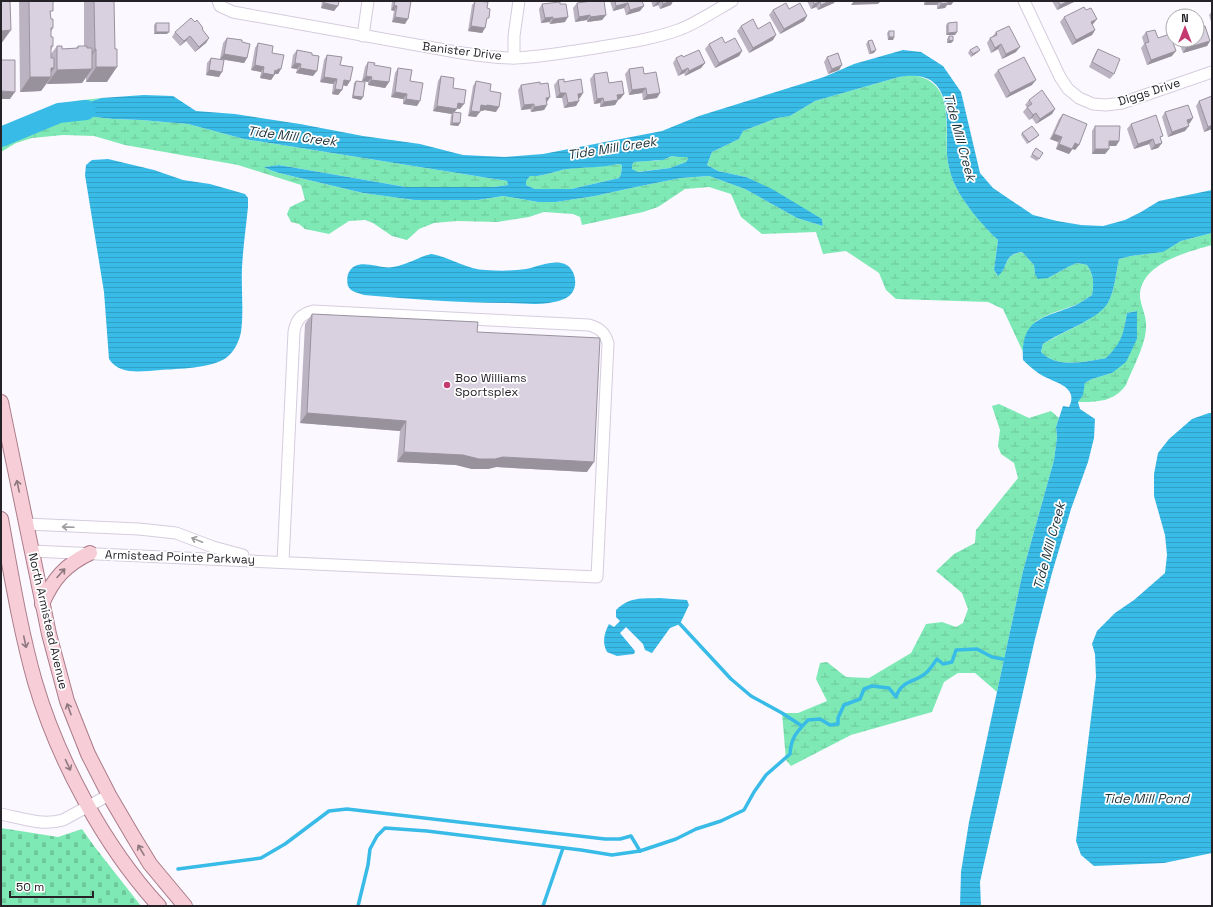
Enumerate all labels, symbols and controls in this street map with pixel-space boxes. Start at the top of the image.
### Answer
north arrow [1165,8,1205,48]
text: N [1181,11,1189,25]
street label: Banister Drive [421,38,503,64]
street label: Diggs Drive [1116,74,1182,110]
water label: Tide Mill Creek [940,91,980,184]
water label: Tide Mill Creek [246,122,340,150]
water label: Tide Mill Creek [566,132,660,163]
place label: Boo Williams Sportsplex [455,370,527,400]
marker: Boo Williams Sportsplex [442,380,452,390]
one-way arrow [14,479,22,492]
water label: Tide Mill Creek [1029,499,1069,592]
one-way arrow [62,523,75,530]
one-way arrow [191,536,203,544]
street label: Armistead Pointe Parkway [105,546,255,568]
street label: North Armistead Avenue [25,551,71,691]
one-way arrow [56,568,65,578]
one-way arrow [22,635,30,648]
one-way arrow [65,703,73,715]
one-way arrow [64,758,72,770]
water label: Tide Mill Pond [1103,790,1191,807]
one-way arrow [136,844,144,856]
scale bar [10,873,93,899]
text: 50 m [16,879,44,895]

